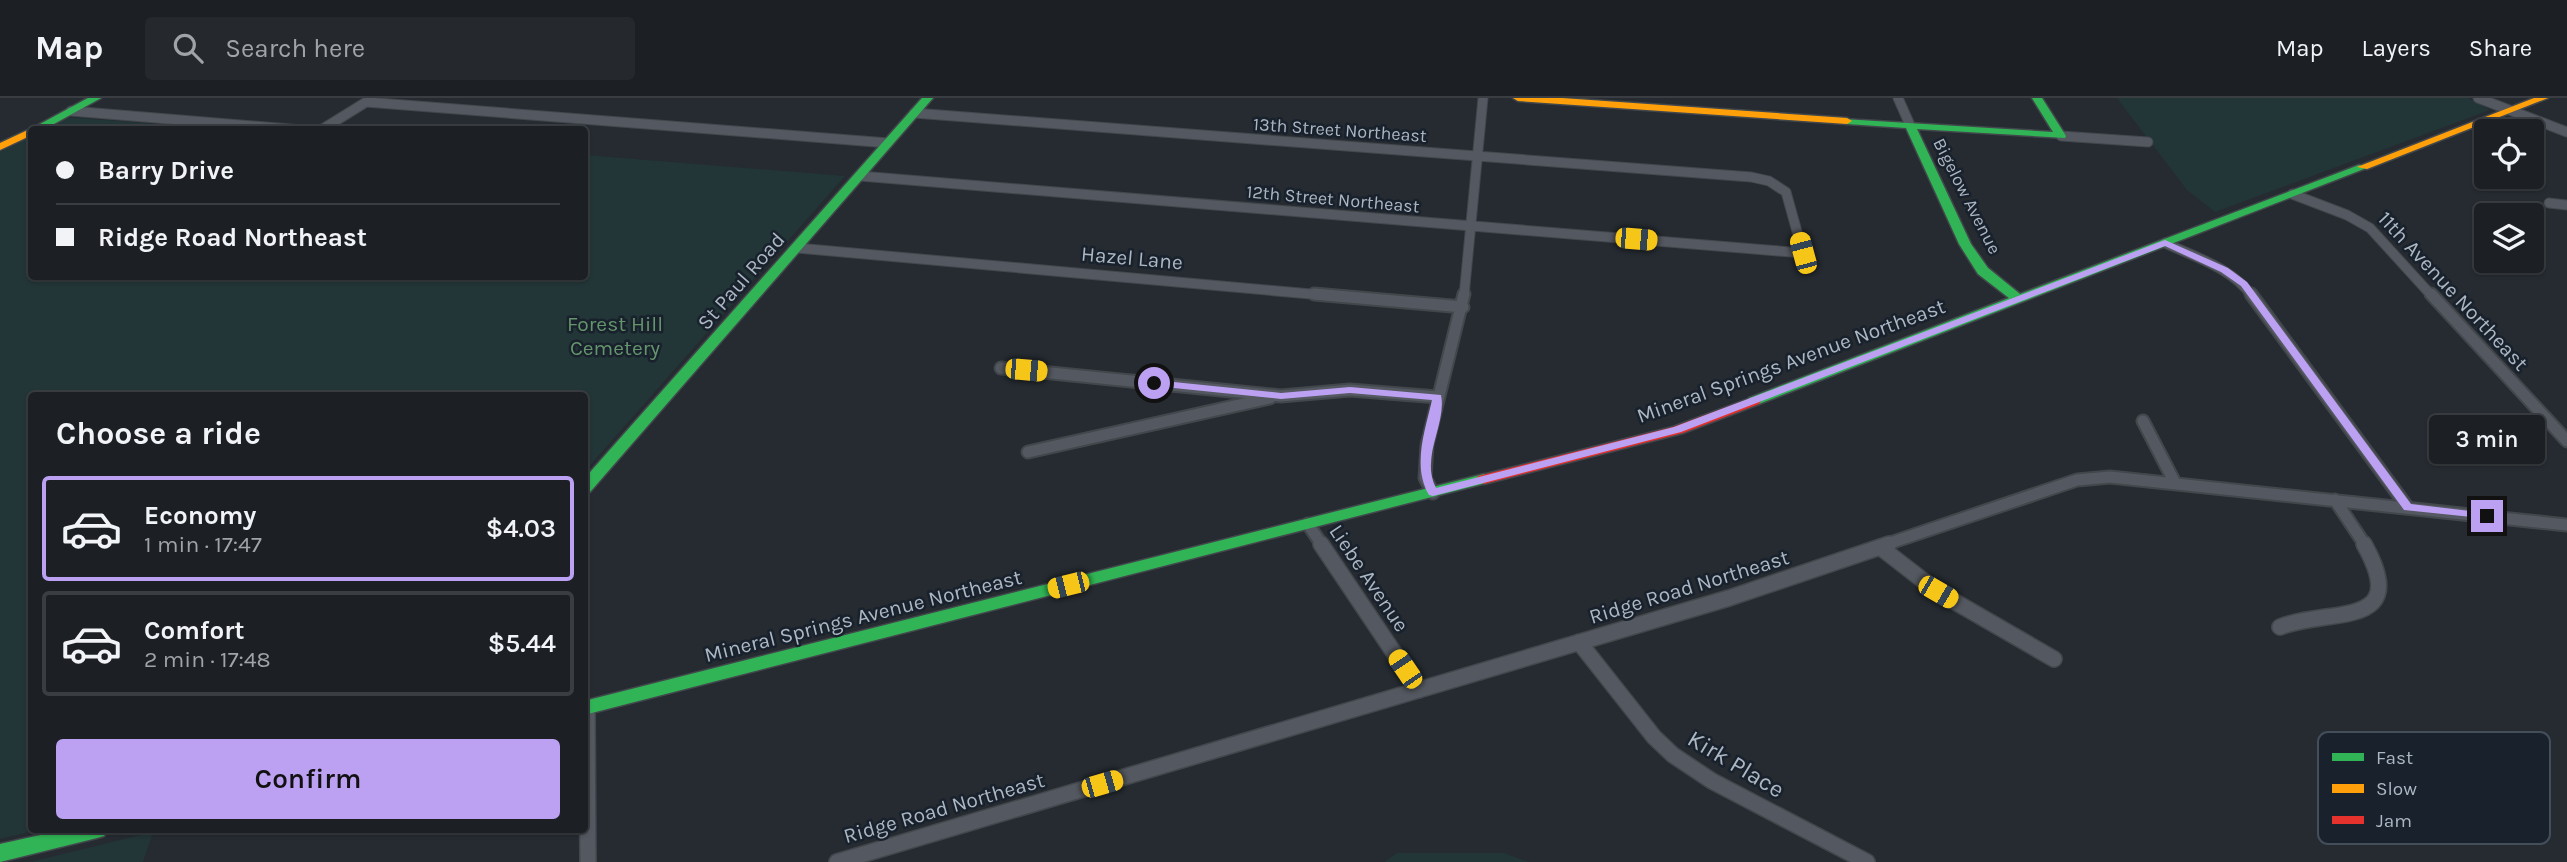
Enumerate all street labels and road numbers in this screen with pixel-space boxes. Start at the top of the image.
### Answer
street label: 13th Street Northeast [1253,113,1428,147]
street label: Bigelow Avenue [1928,134,2006,258]
street label: 12th Street Northeast [1246,180,1421,218]
street label: 11th Avenue Northeast [2373,206,2533,376]
street label: St Paul Road [692,228,790,334]
street label: Hazel Lane [1080,242,1184,274]
street label: Mineral Springs Avenue Northeast [1634,294,1948,428]
street label: Liebe Avenue [1324,520,1414,636]
street label: Ridge Road Northeast [1586,545,1792,629]
street label: Mineral Springs Avenue Northeast [702,565,1024,667]
street label: Kirk Place [1683,724,1789,804]
street label: Ridge Road Northeast [841,768,1047,848]

